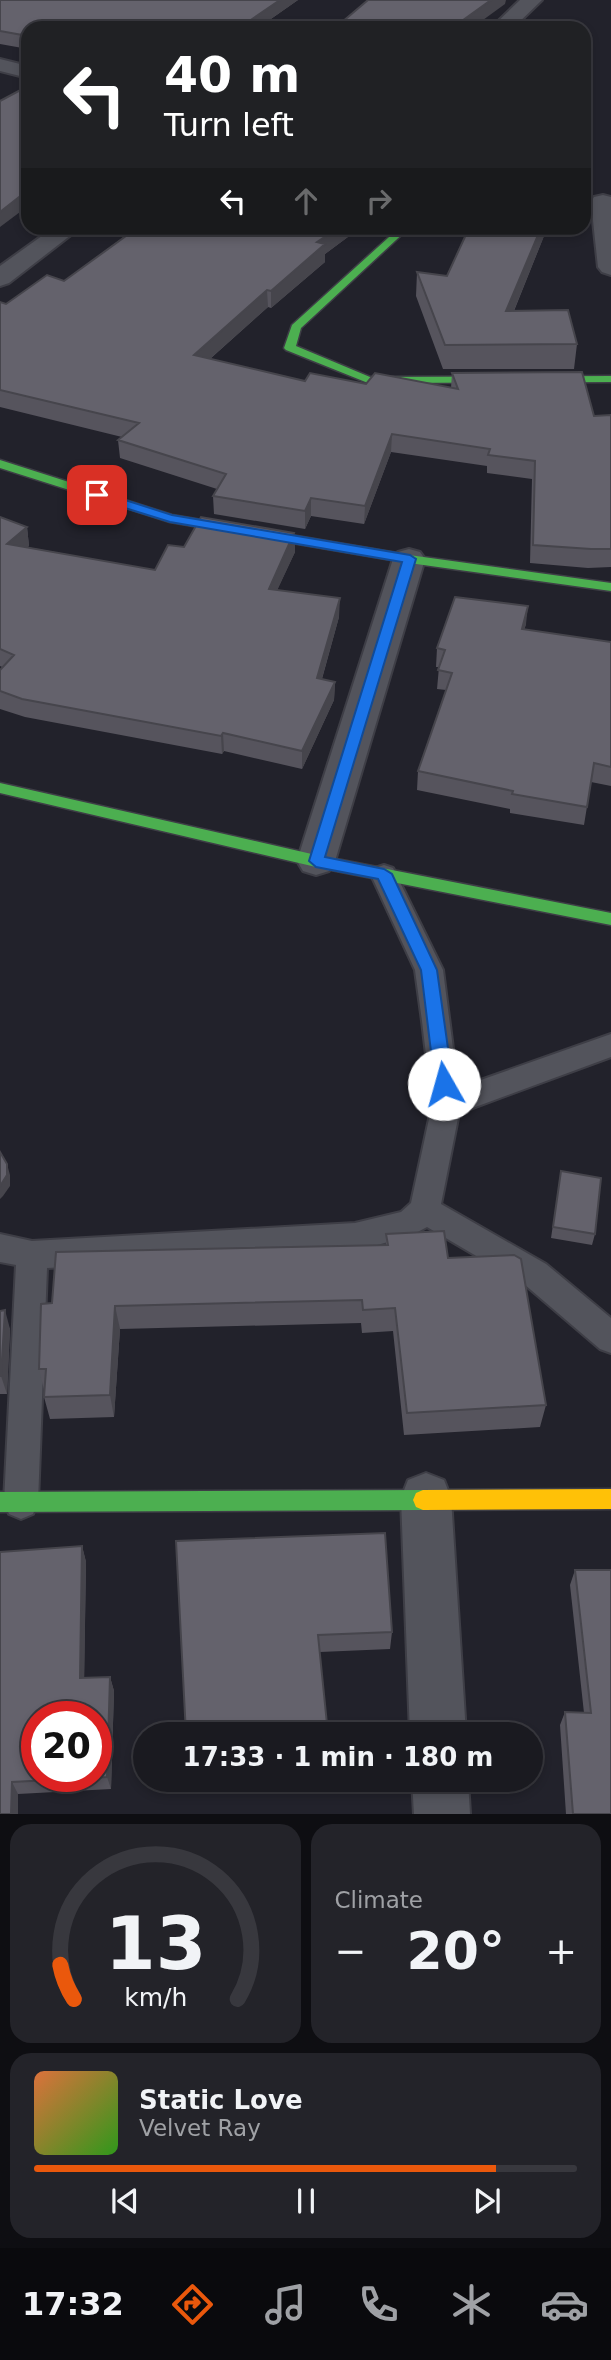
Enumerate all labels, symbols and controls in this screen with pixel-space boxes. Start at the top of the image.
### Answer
text: 40 m [164,47,300,104]
icon: left [49,49,140,140]
text: Turn left [164,106,294,144]
icon: left [214,182,252,220]
icon: ahead [287,182,325,220]
icon: right [360,182,398,220]
pin [67,465,127,525]
icon: arrive [78,476,116,514]
position arrow [407,1047,481,1121]
speed limit sign: 20 [21,1701,112,1792]
text: 17:33 · 1 min · 180 m [183,1742,493,1772]
text: Climate [335,1887,423,1913]
text: 13 [105,1902,206,1987]
text: 20° [407,1921,505,1981]
text: − [335,1929,366,1973]
text: + [545,1929,577,1973]
text: km/h [124,1983,187,2012]
text: Static Love [139,2085,303,2115]
text: Velvet Ray [139,2115,261,2141]
icon: previous [106,2182,144,2220]
icon: pause [287,2182,325,2220]
icon: next [468,2182,506,2220]
icon: directions [168,2280,217,2329]
icon: music [261,2280,310,2329]
icon: phone [354,2280,403,2329]
icon: climate [447,2280,496,2329]
icon: car [540,2280,589,2329]
text: 17:32 [22,2285,124,2323]

